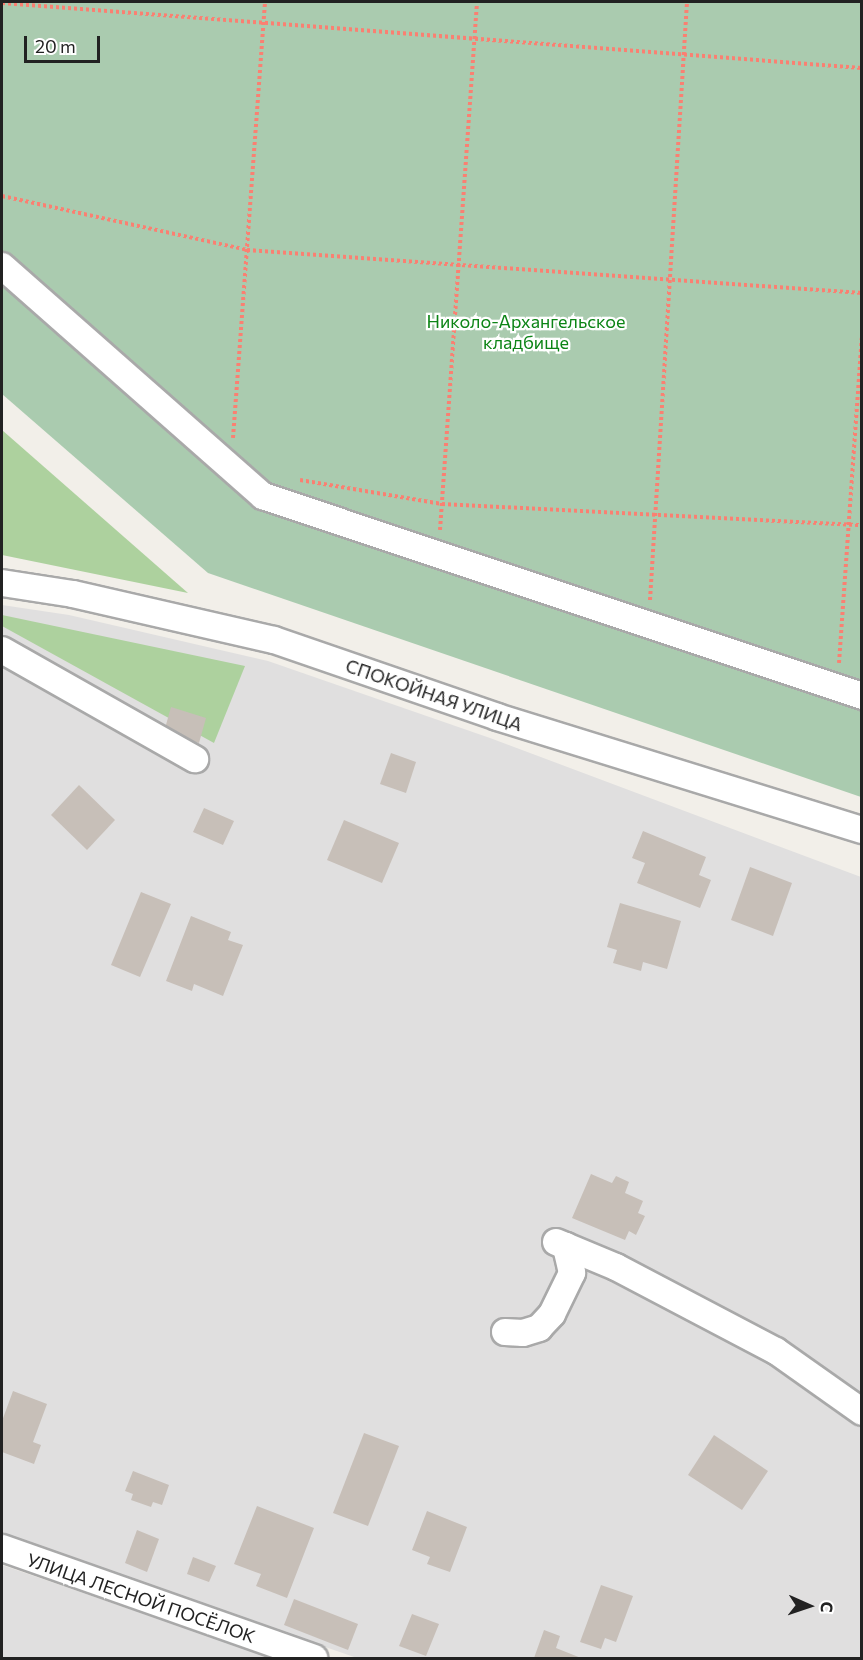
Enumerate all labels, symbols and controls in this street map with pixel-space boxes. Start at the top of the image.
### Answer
scale bar [27,24,104,62]
text: 20 m [35,35,76,57]
park label: Николо-Архангельское кладбище [426,311,626,354]
street label: СПОКОЙНАЯ УЛИЦА [343,655,525,735]
street label: УЛИЦА ЛЕСНОЙ ПОСЁЛОК [24,1549,258,1647]
north arrow [779,1576,839,1636]
text: С [818,1601,837,1613]

